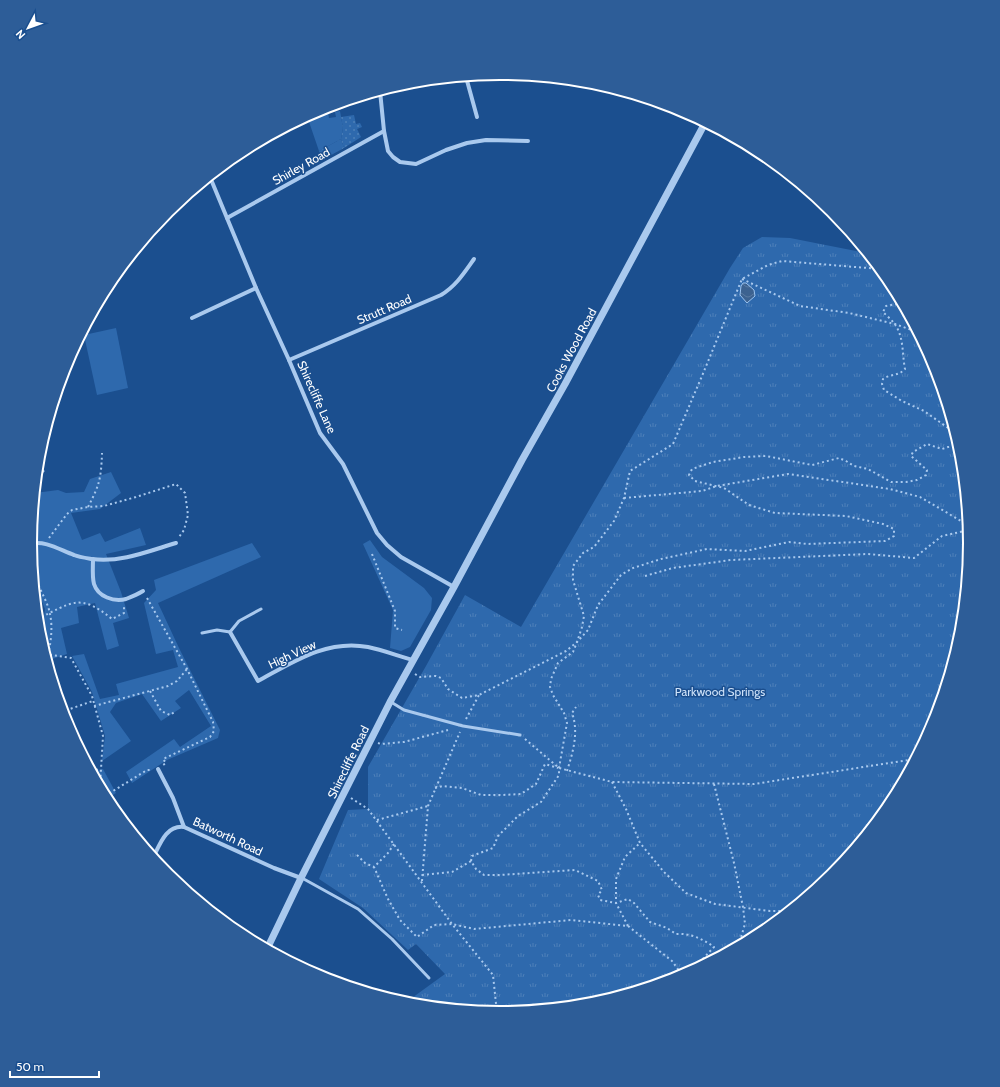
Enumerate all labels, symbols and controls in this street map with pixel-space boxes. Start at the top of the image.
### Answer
north arrow [8,8,48,48]
text: N [13,27,28,42]
street label: Shirley Road [270,144,332,188]
street label: Strutt Road [354,291,414,327]
street label: Cooks Wood Road [543,305,599,395]
street label: Shirecliffe Lane [294,358,340,436]
street label: High View [266,636,319,672]
park label: Parkwood Springs [675,684,765,699]
street label: Shirecliffe Road [324,723,372,801]
street label: Batworth Road [191,813,265,859]
scale bar [10,1053,99,1079]
text: 50 m [16,1059,44,1074]

